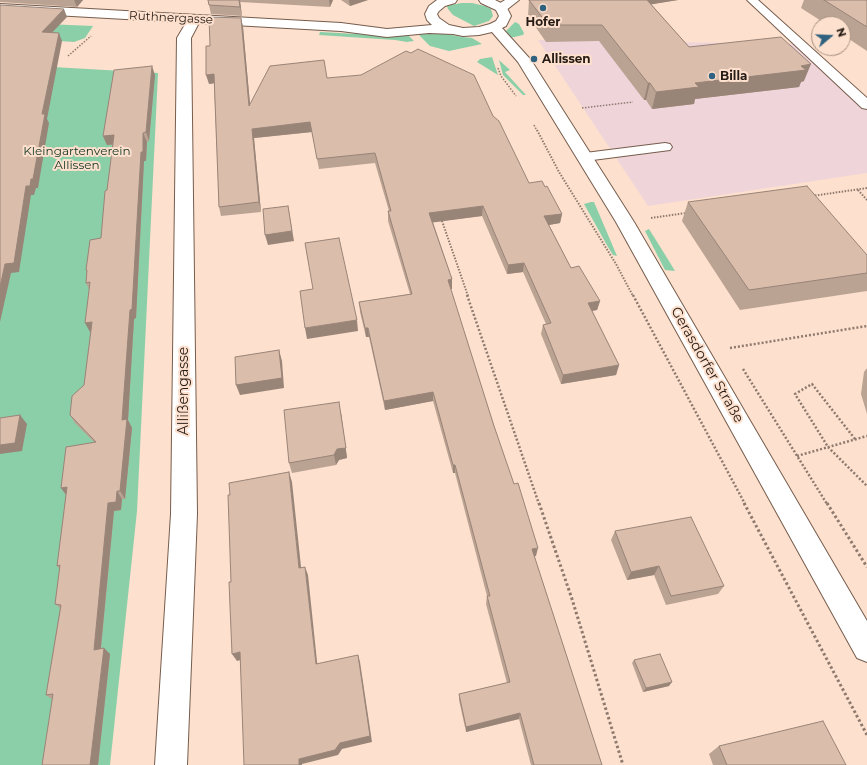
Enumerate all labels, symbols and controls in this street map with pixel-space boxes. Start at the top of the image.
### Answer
marker: Hofer [538,3,548,13]
street label: Ruthnergasse [129,9,213,27]
place label: Hofer [526,15,560,29]
north arrow [811,16,851,56]
text: N [833,26,849,39]
place label: Allissen [542,52,591,66]
marker: Allissen [529,54,539,64]
place label: Billa [720,69,747,83]
marker: Billa [707,71,717,81]
park label: Kleingartenverein Allissen [23,144,131,172]
street label: Gerasdorfer Straße [667,304,747,426]
street label: Allißengasse [176,347,192,435]

